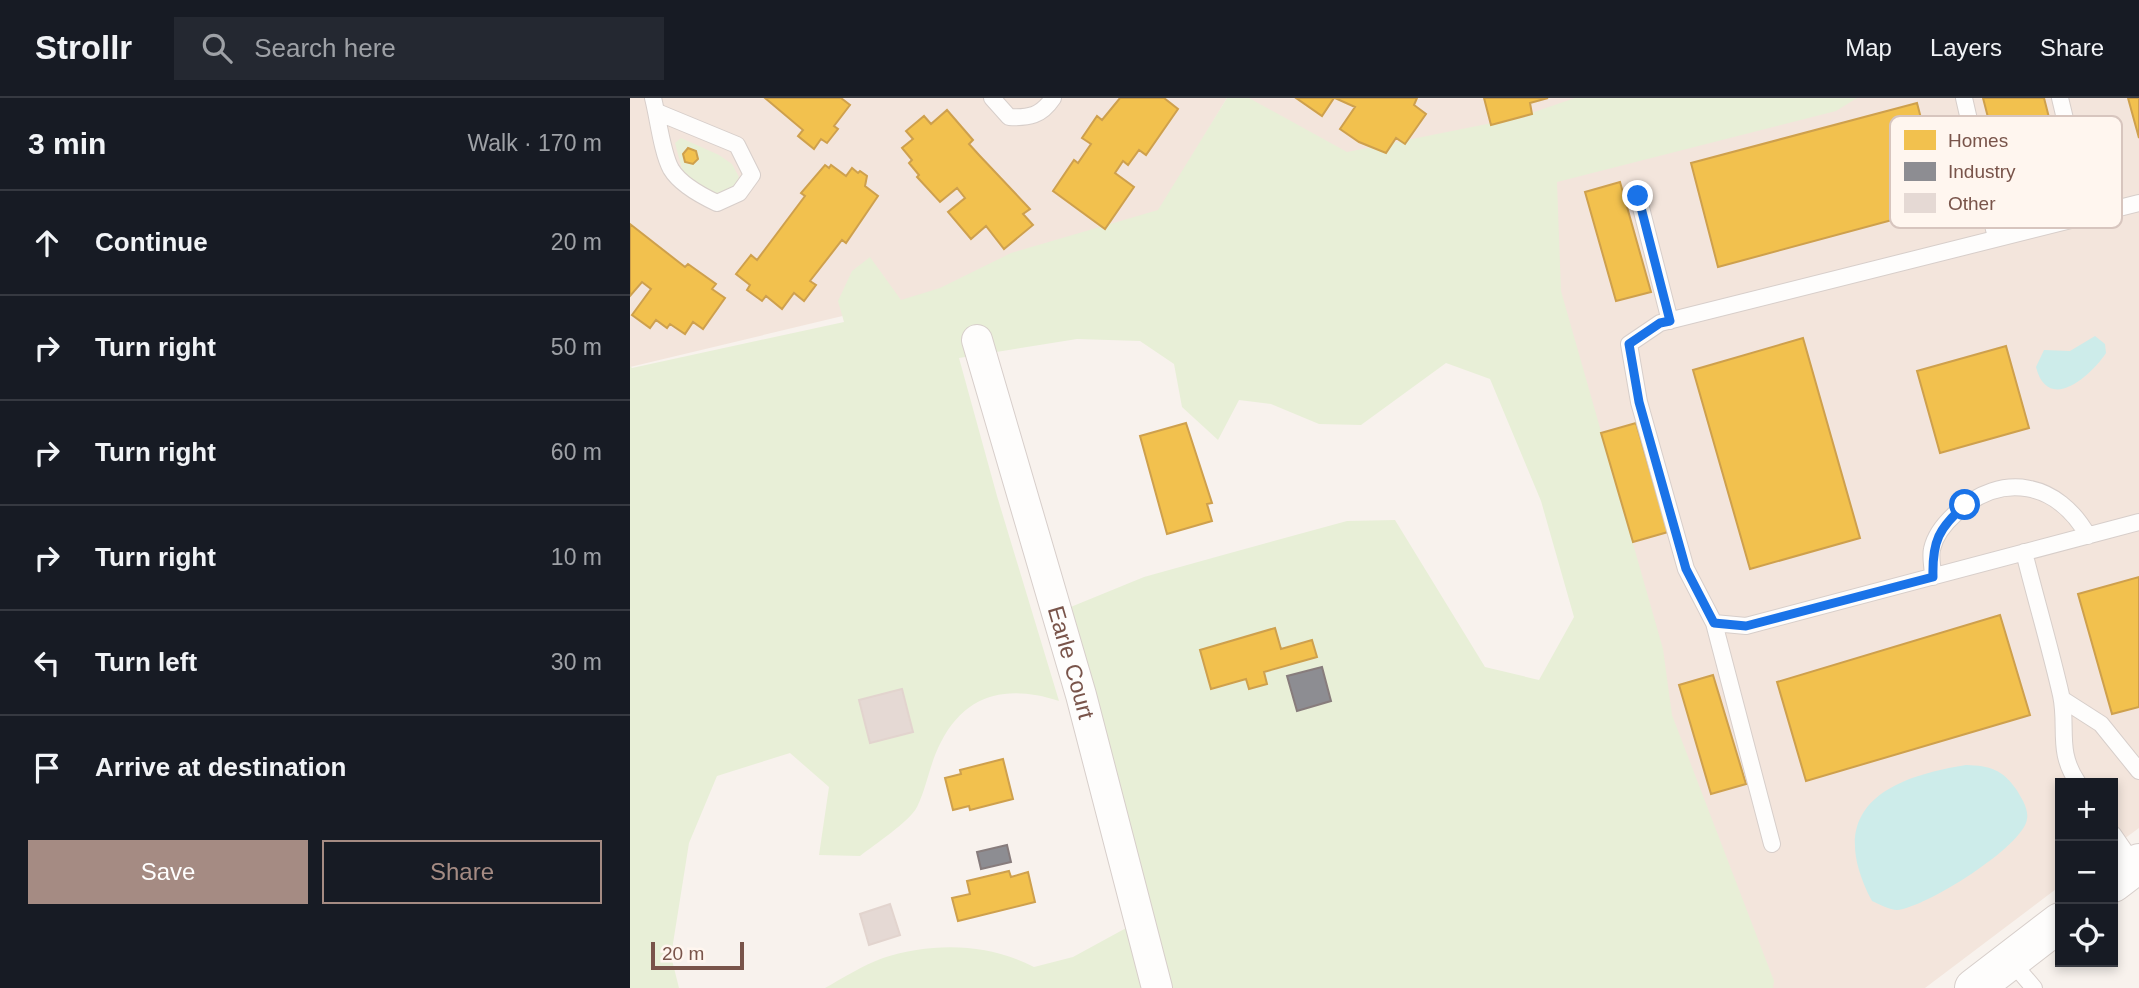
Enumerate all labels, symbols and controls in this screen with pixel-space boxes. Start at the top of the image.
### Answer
search box [174,17,664,80]
text: Strollr [35,29,132,66]
icon: search [198,29,236,67]
text: Search here [254,33,396,63]
text: Map [1845,34,1892,61]
text: Layers [1930,34,2002,61]
text: Share [2040,34,2104,61]
legend [1890,116,2122,228]
text: 3 min [28,127,106,160]
text: Walk · 170 m [467,130,602,156]
text: Homes [1948,130,2008,151]
text: Industry [1948,161,2016,182]
route end [1622,180,1653,211]
text: Other [1948,193,1996,214]
icon: ahead [28,224,66,262]
text: Continue [95,227,208,257]
text: 20 m [551,229,602,255]
icon: right [28,329,66,367]
text: Turn right [95,332,216,362]
text: 50 m [551,334,602,360]
icon: right [28,434,66,472]
text: Turn right [95,437,216,467]
text: 60 m [551,439,602,465]
route start [1949,489,1980,520]
icon: right [28,539,66,577]
text: Turn right [95,542,216,572]
text: 10 m [551,544,602,570]
street label: Earle Court [1043,603,1100,722]
icon: left [28,644,66,682]
text: Turn left [95,647,197,677]
text: 30 m [551,649,602,675]
icon: arrive [28,749,66,787]
text: Arrive at destination [95,752,346,782]
map controls [2055,778,2118,967]
button: + [2055,778,2118,841]
button: Save [28,840,308,904]
button: Share [322,840,602,904]
button: − [2055,841,2118,904]
button: locate [2055,904,2118,967]
scale bar [651,939,744,971]
text: 20 m [662,943,704,964]

